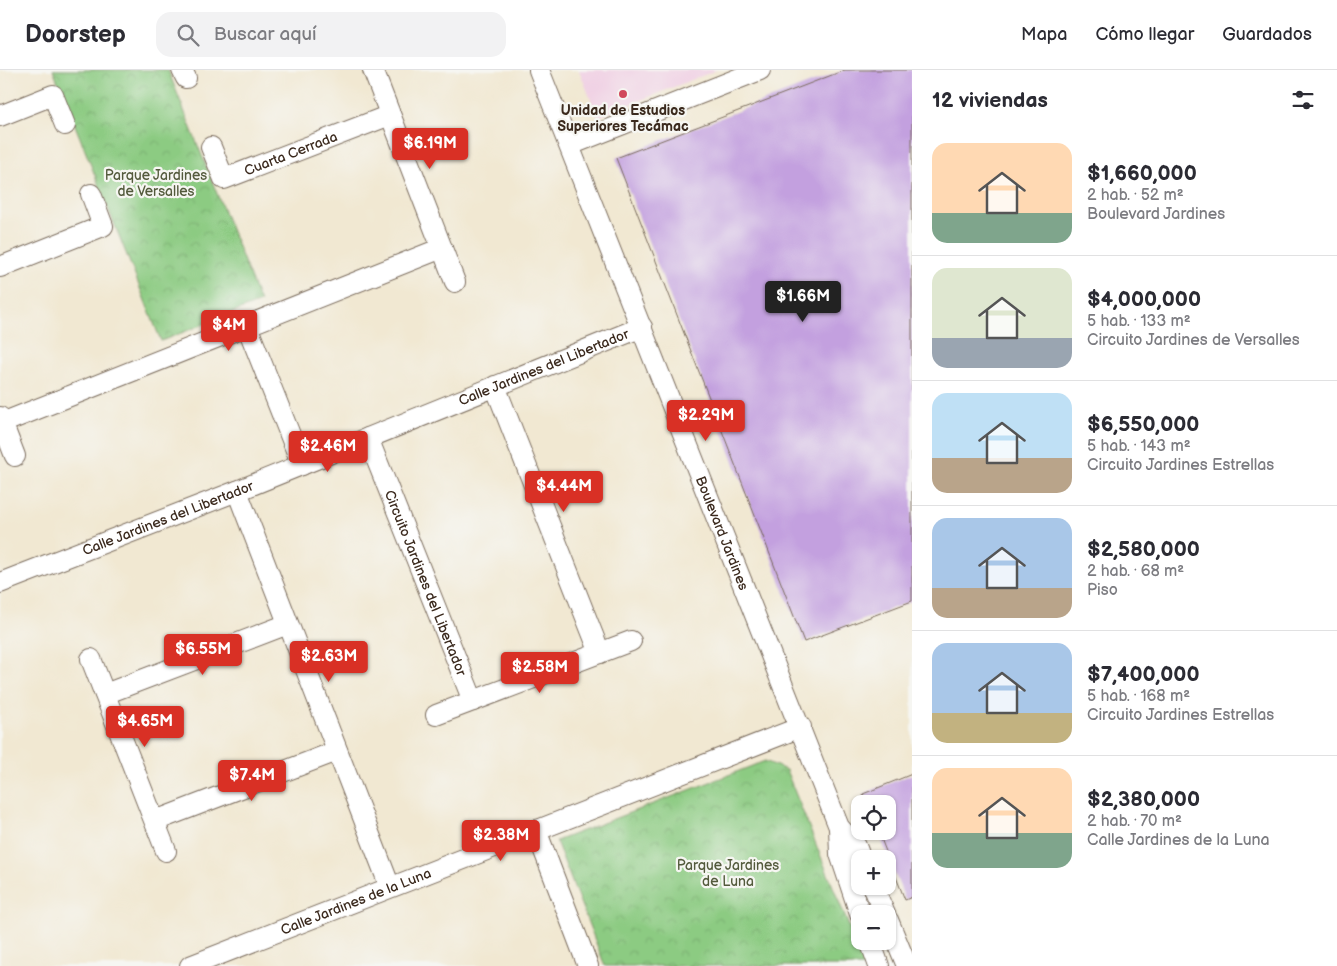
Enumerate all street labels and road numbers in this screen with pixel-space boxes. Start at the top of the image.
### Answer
street label: Cuarta Cerrada [242,128,340,179]
street label: Calle Jardines del Libertador [456,324,632,409]
street label: Boulevard Jardines [692,474,753,592]
street label: Calle Jardines del Libertador [80,476,257,559]
street label: Circuito Jardines del Libertador [381,488,471,679]
street label: Calle Jardines de la Luna [278,864,433,938]

